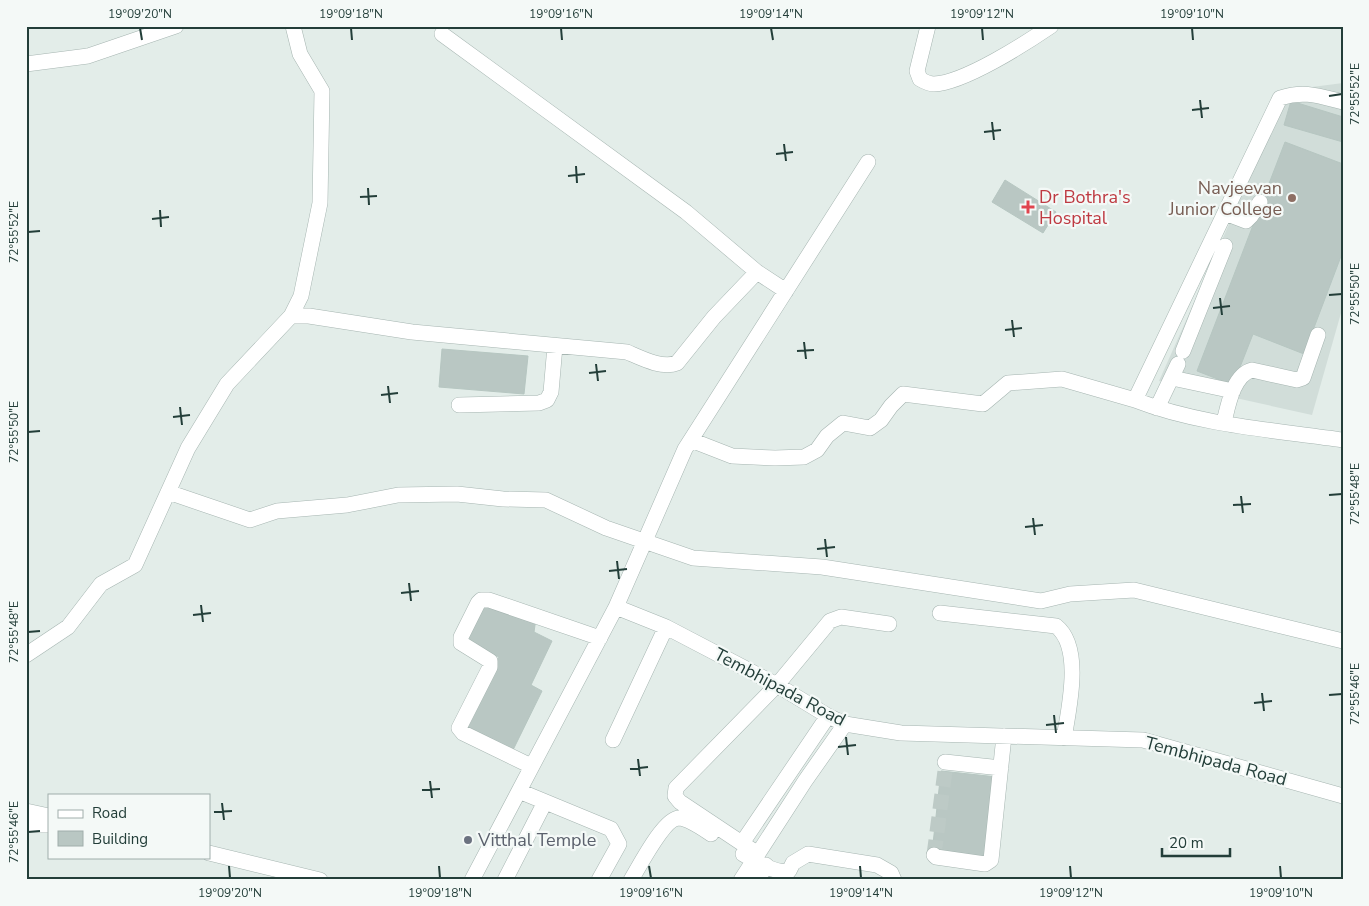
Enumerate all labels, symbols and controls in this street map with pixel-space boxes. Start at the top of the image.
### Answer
text: 19°09'20"N [108,6,172,22]
text: 19°09'18"N [319,6,383,22]
text: 19°09'16"N [529,6,593,22]
text: 19°09'14"N [739,6,803,22]
text: 19°09'12"N [950,6,1014,22]
text: 19°09'10"N [1160,6,1224,22]
text: 72°55'52"E [1347,63,1363,125]
place label: Navjeevan Junior College [1168,176,1282,221]
place label: Dr Bothra's Hospital [1039,185,1131,230]
marker: Navjeevan Junior College [1286,192,1298,204]
marker: Dr Bothra's Hospital [1021,200,1035,214]
text: 72°55'52"E [6,201,22,263]
text: 72°55'50"E [1347,263,1363,325]
text: 72°55'50"E [6,401,22,463]
text: 72°55'48"E [1347,463,1363,525]
text: 72°55'48"E [6,601,22,663]
street label: Tembhipada Road [710,642,850,732]
text: 72°55'46"E [1347,663,1363,725]
street label: Tembhipada Road [1142,731,1290,791]
legend [48,794,210,858]
text: 72°55'46"E [6,801,22,863]
text: Road [92,803,127,823]
scale bar [1162,826,1229,858]
place label: Vitthal Temple [477,828,596,852]
text: Building [92,829,148,849]
text: 20 m [1169,833,1204,853]
marker: Vitthal Temple [462,834,474,846]
text: 19°09'20"N [198,885,262,901]
text: 19°09'18"N [408,885,472,901]
text: 19°09'16"N [619,885,683,901]
text: 19°09'14"N [829,885,893,901]
text: 19°09'12"N [1039,885,1103,901]
text: 19°09'10"N [1249,885,1313,901]

